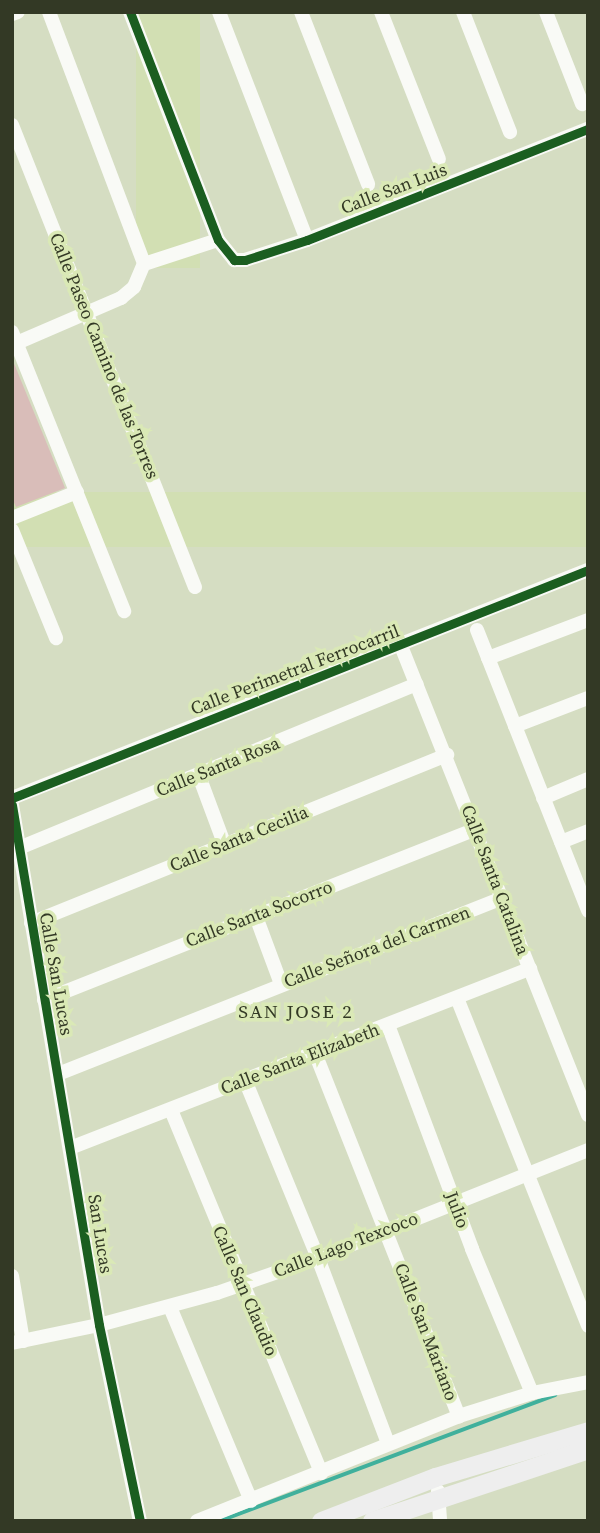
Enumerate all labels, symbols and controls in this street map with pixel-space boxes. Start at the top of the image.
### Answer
street label: Calle San Luis [338,159,450,219]
street label: Calle Paseo Camino de las Torres [45,230,163,482]
street label: Calle Perimetral Ferrocarril [187,620,403,720]
street label: Calle Santa Rosa [153,732,283,802]
street label: Calle Santa Cecilia [167,801,311,877]
street label: Calle Santa Catalina [456,802,534,958]
street label: Calle Santa Socorro [182,876,336,952]
street label: Calle Señora del Carmen [281,901,473,993]
street label: Calle San Lucas [35,911,77,1037]
district label: SAN JOSE 2 [240,1001,352,1023]
street label: Calle Santa Elizabeth [218,1019,382,1099]
street label: Julio [440,1189,474,1231]
street label: San Lucas [83,1193,117,1275]
street label: Calle Lago Texcoco [271,1208,421,1282]
street label: Calle San Claudio [208,1223,282,1359]
street label: Calle San Mariano [390,1260,462,1404]

